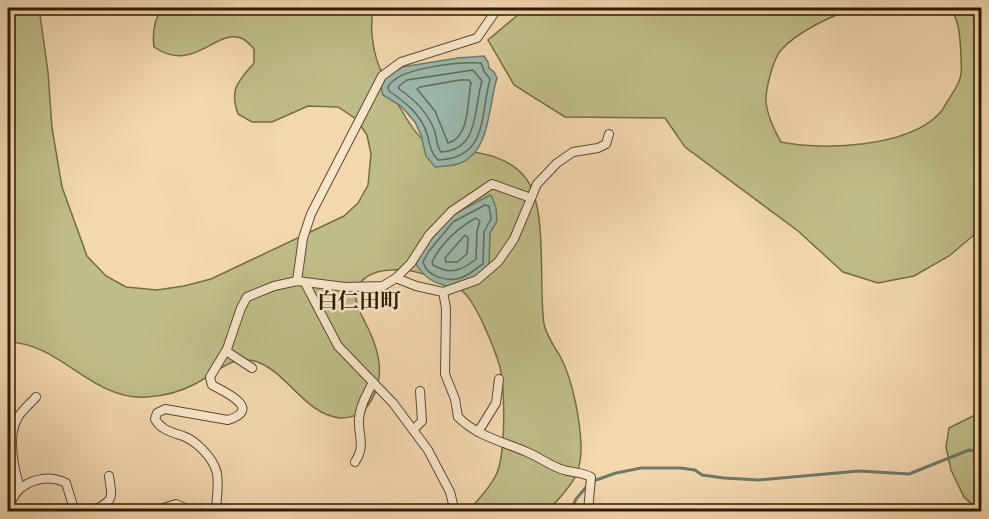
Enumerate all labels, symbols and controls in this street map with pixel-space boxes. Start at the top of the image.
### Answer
district label: 白仁田町 [317,287,401,315]

